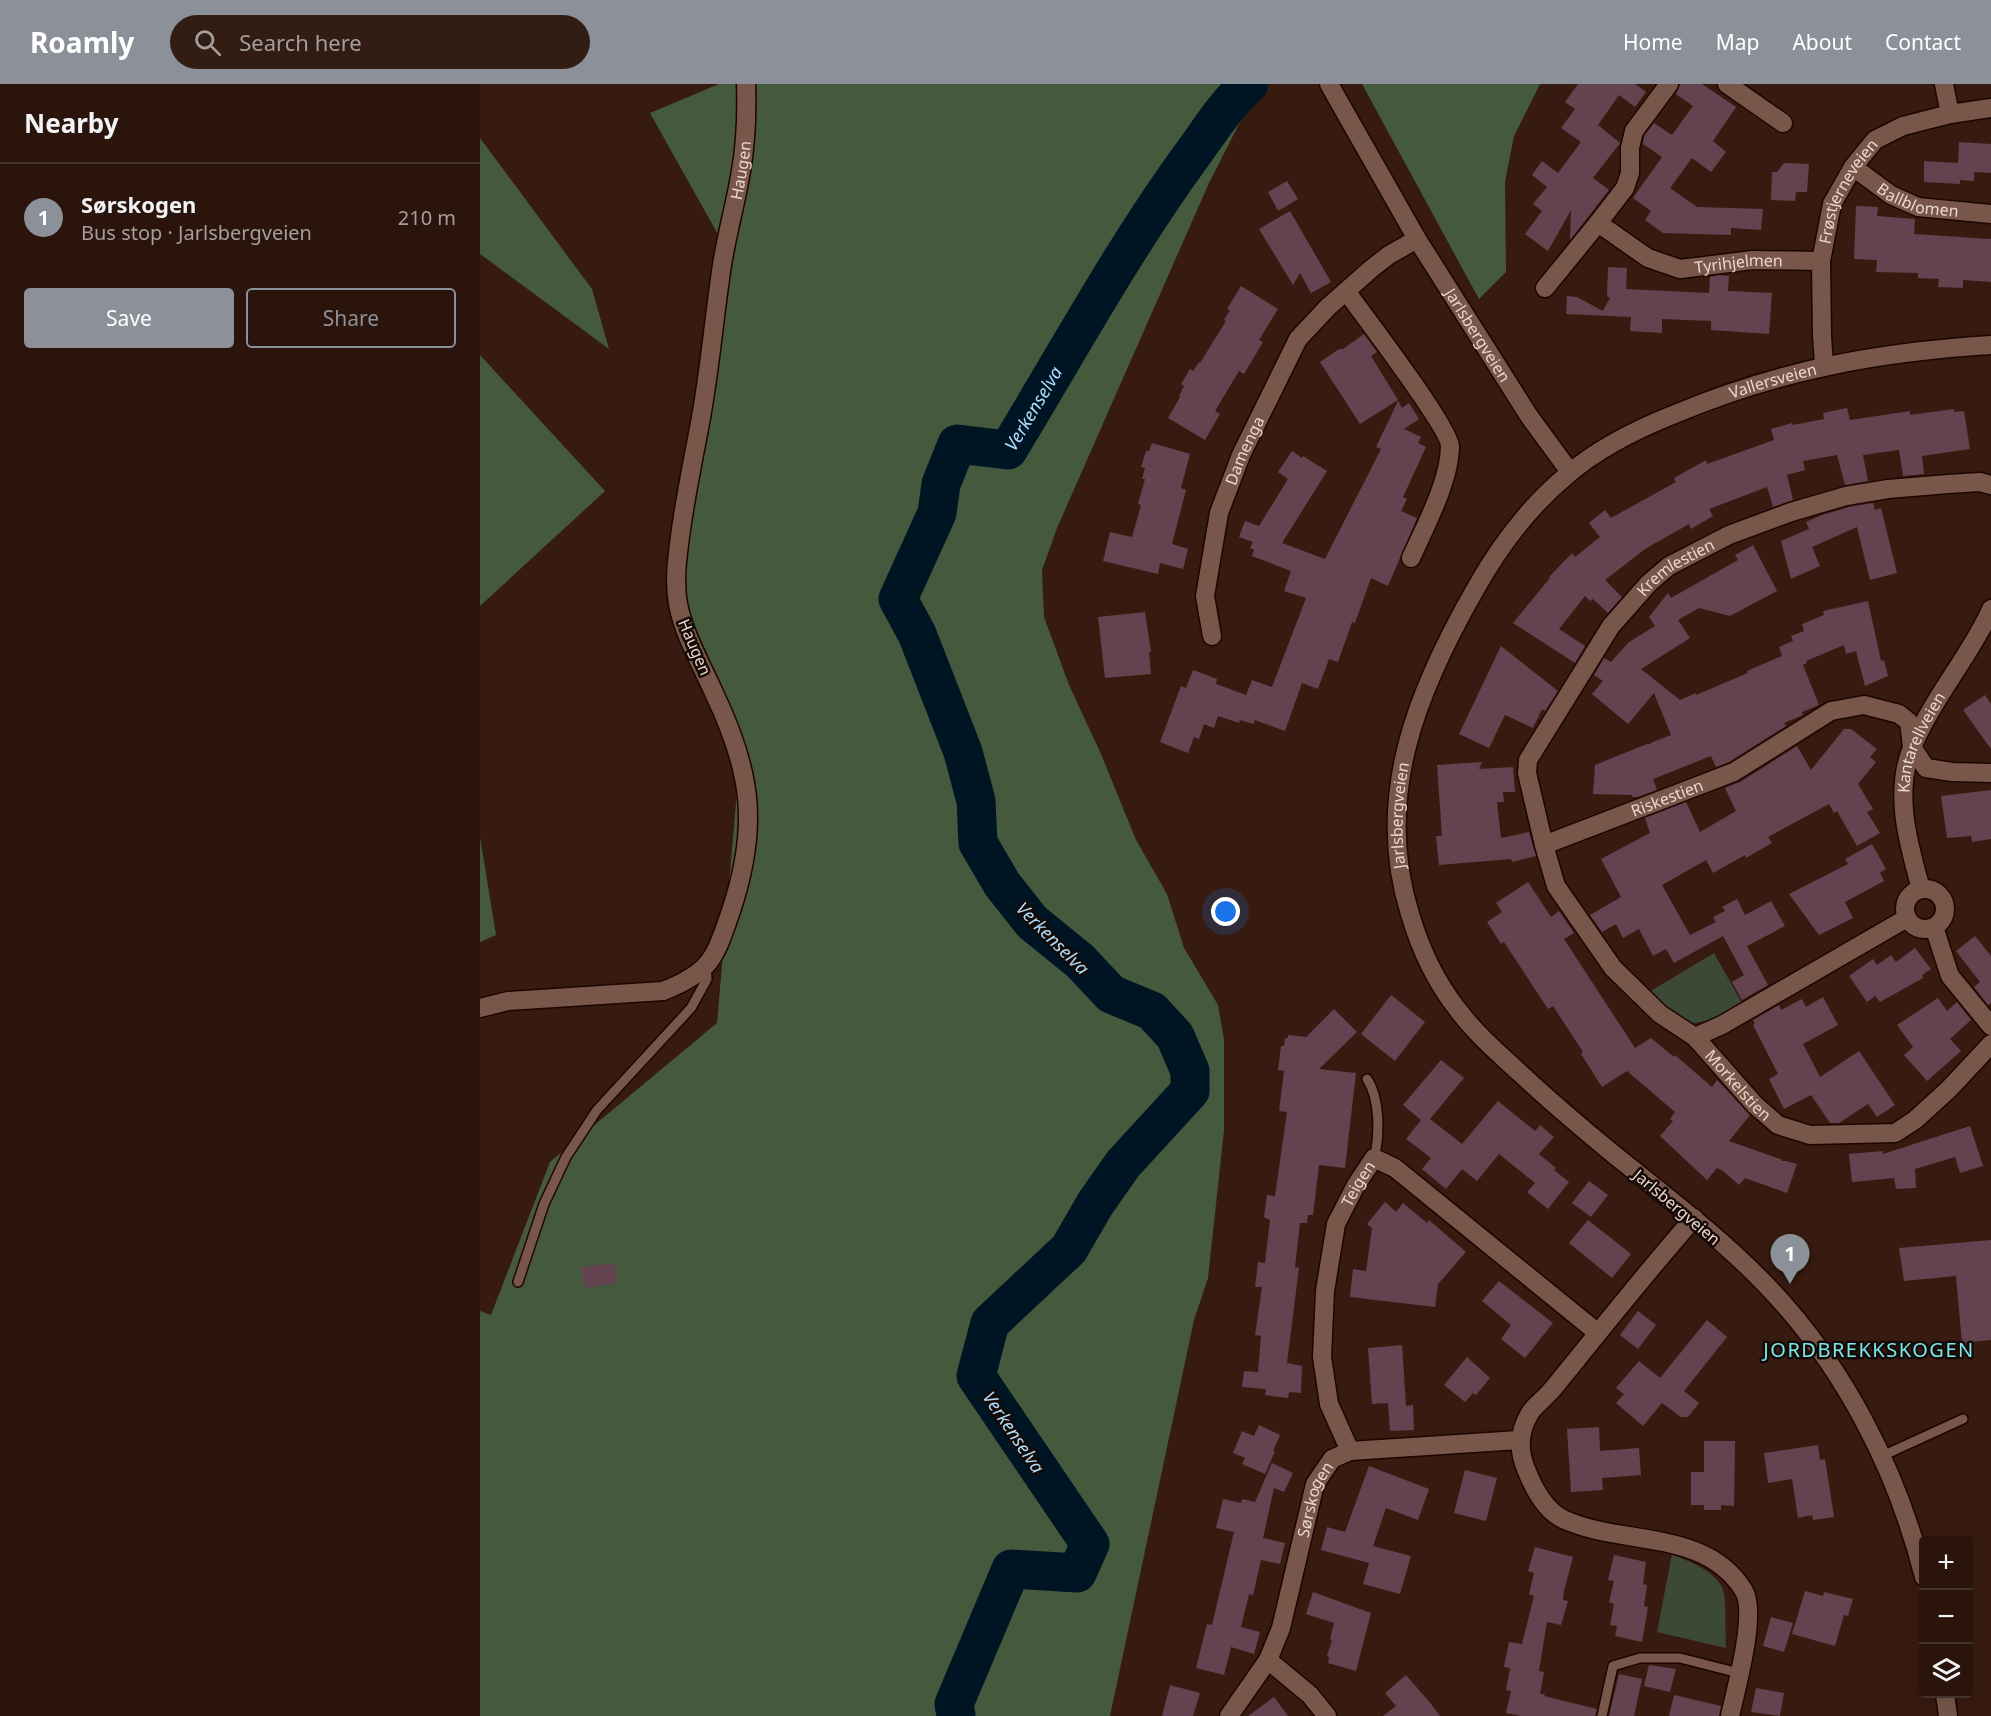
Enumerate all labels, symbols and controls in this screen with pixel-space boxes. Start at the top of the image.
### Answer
search box [170,15,590,69]
text: Roamly [30,23,134,61]
icon: search [191,26,224,59]
text: Search here [239,27,362,57]
text: Home [1623,28,1683,56]
text: Map [1716,28,1759,56]
text: About [1792,28,1852,56]
text: Contact [1885,28,1961,56]
text: Nearby [24,105,119,141]
street label: Frøstjerneveien [1814,134,1883,246]
street label: Haugen [725,140,756,202]
street label: Ballblomen [1873,177,1960,222]
text: Sørskogen [81,189,196,219]
text: 1 [38,204,49,231]
text: 210 m [398,204,456,231]
text: Bus stop · Jarlsbergveien [81,219,312,246]
street label: Tyrihjelmen [1693,249,1783,278]
street label: Jarlsbergveien [1439,282,1516,386]
button: Save [24,288,234,348]
button: Share [246,288,456,348]
street label: Vallersveien [1726,358,1819,404]
water label: Verkenselva [999,362,1067,455]
street label: Damenga [1220,413,1269,488]
street label: Kremlestien [1632,533,1718,601]
street label: Haugen [673,615,717,679]
street label: Kantarellveien [1892,688,1950,793]
street label: Jarlsbergveien [1386,760,1414,872]
street label: Riskestien [1628,774,1706,822]
water label: Verkenselva [1011,896,1095,980]
your location [1211,897,1240,926]
street label: Morkelstien [1700,1045,1776,1125]
street label: Teigen [1336,1156,1380,1210]
street label: Jarlsbergveien [1627,1163,1725,1250]
pin: 1 [1770,1234,1810,1284]
district label: JORDBREKKSKOGEN [1761,1336,1975,1363]
water label: Verkenselva [978,1386,1050,1478]
street label: Sørskogen [1292,1457,1338,1540]
map controls [1919,1536,1973,1698]
button: + [1919,1536,1973,1590]
button: − [1919,1590,1973,1644]
button: layers [1919,1644,1973,1698]

